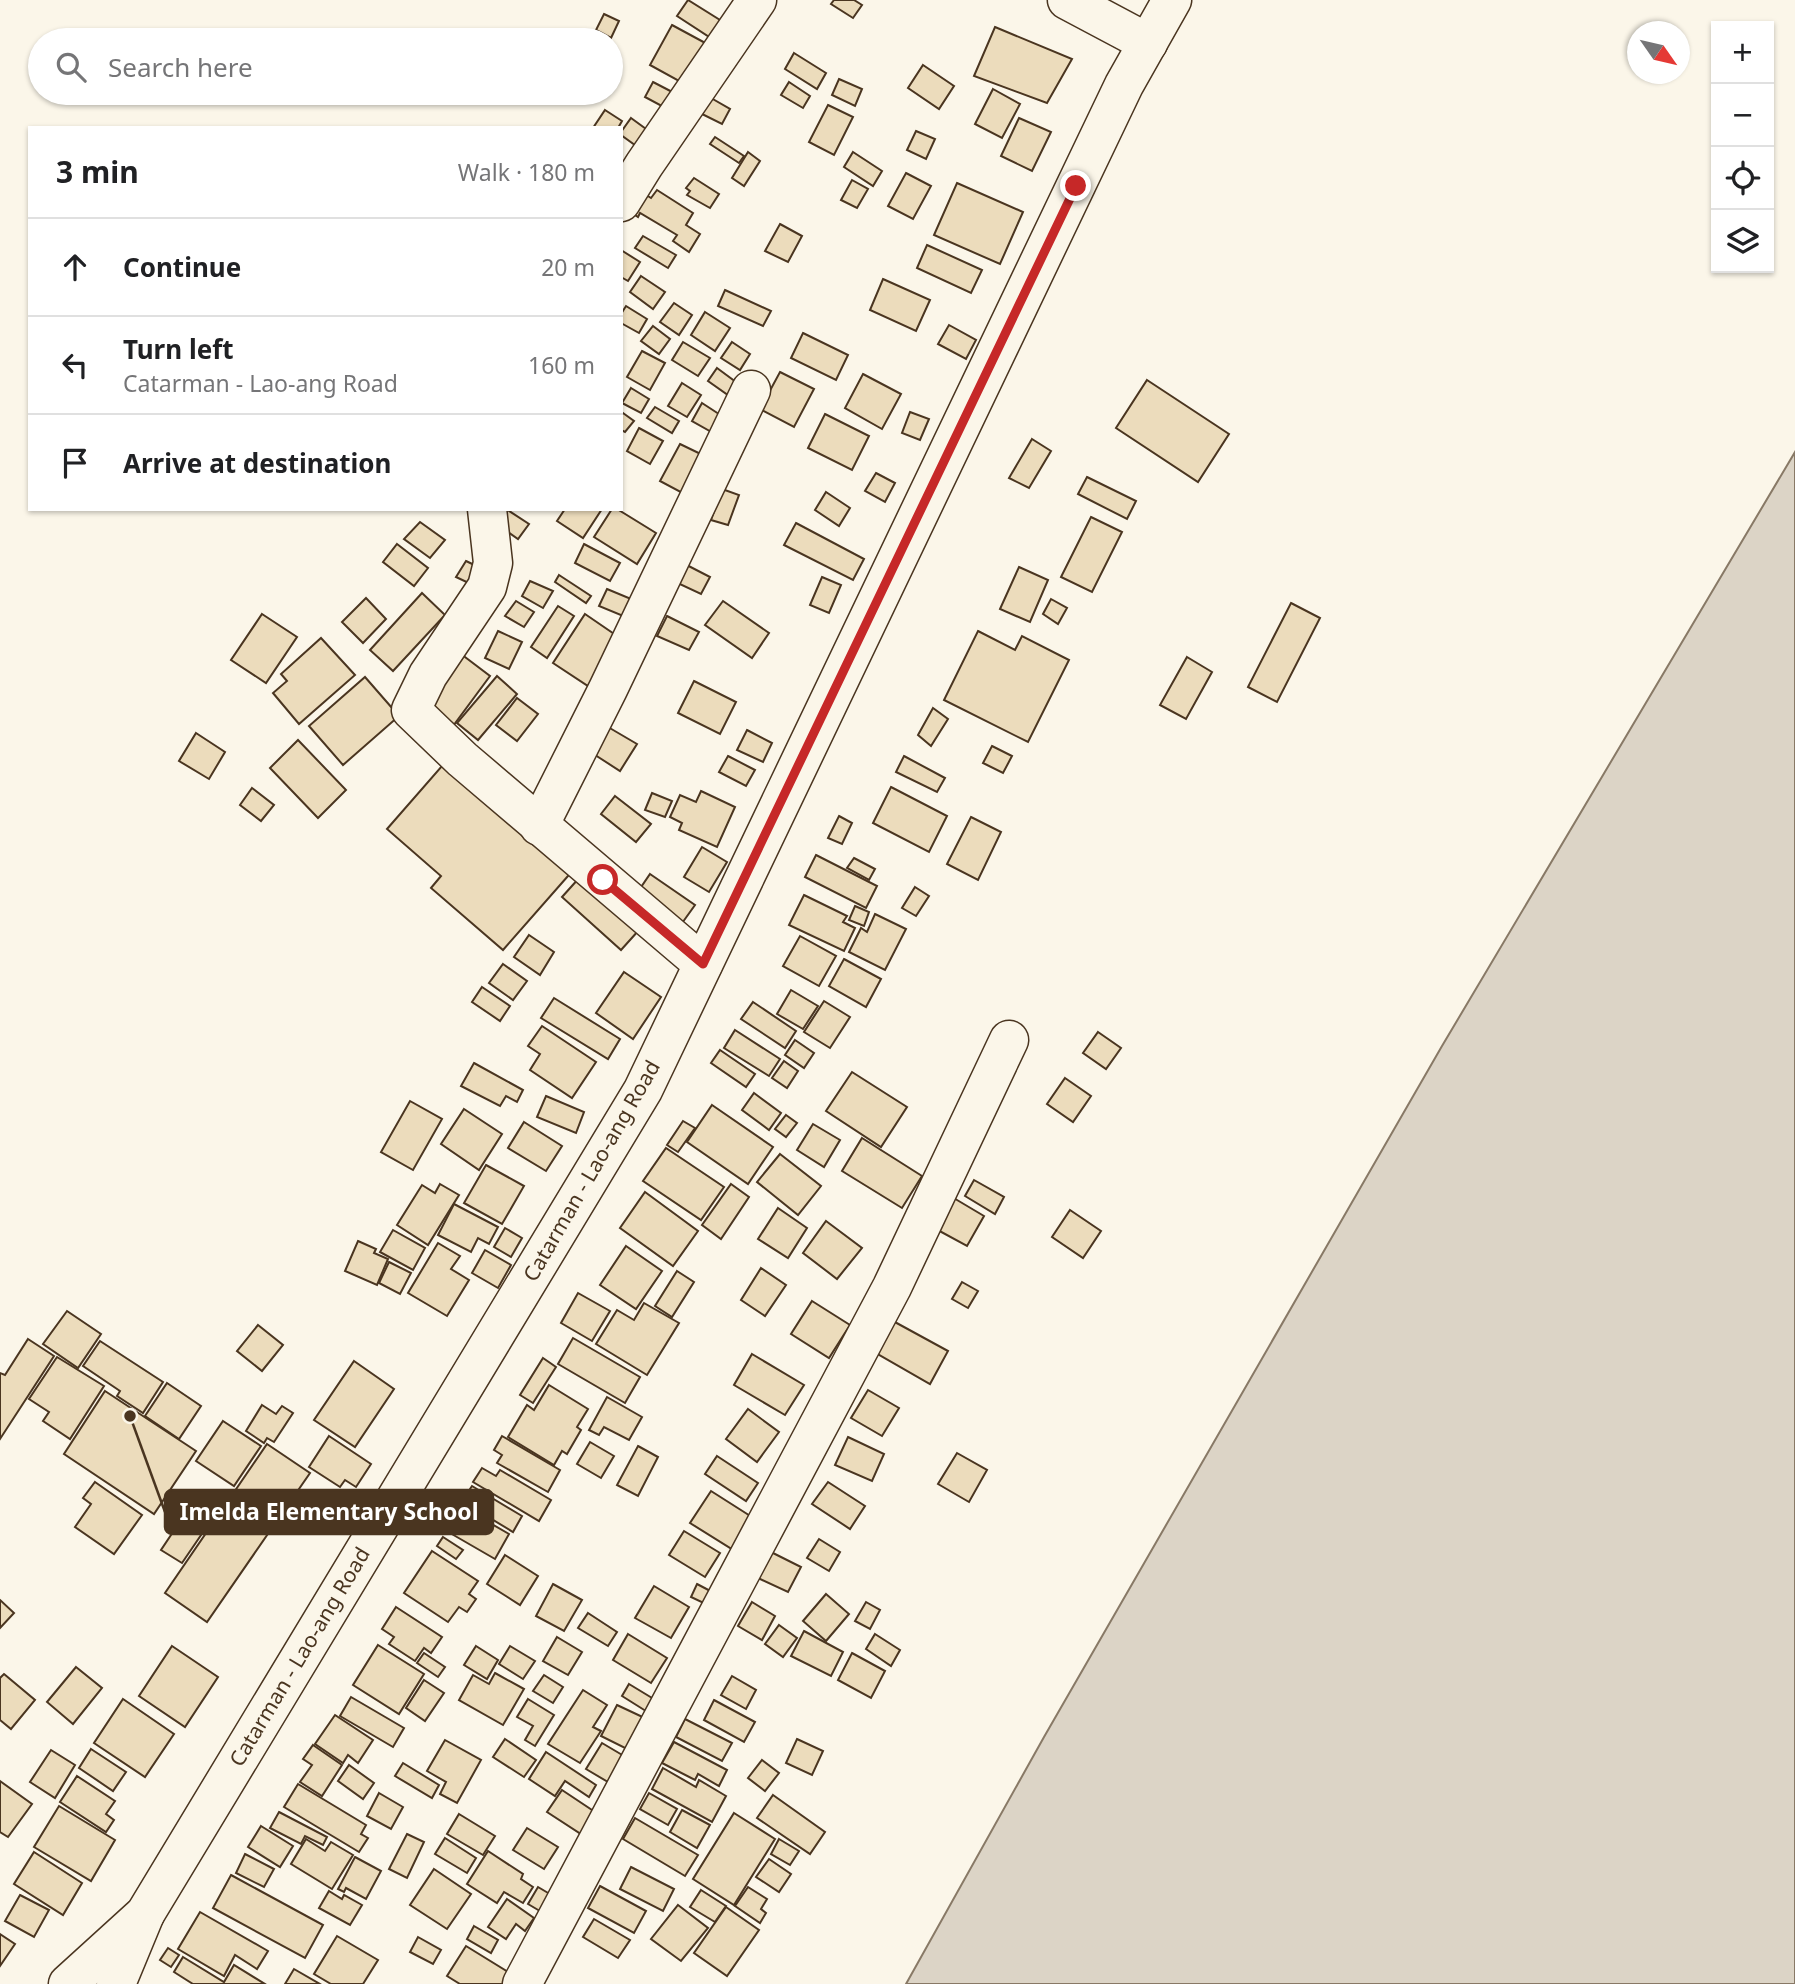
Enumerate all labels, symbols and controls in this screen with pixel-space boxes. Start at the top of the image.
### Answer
north arrow [1627,21,1690,84]
map controls [1711,21,1774,273]
button: + [1711,21,1774,84]
search box [28,28,623,105]
icon: search [52,48,90,86]
text: Search here [108,49,253,85]
button: − [1711,84,1774,147]
button: locate [1711,147,1774,210]
text: 3 min [56,151,139,192]
text: Walk · 180 m [458,156,595,188]
route end [1060,170,1091,201]
button: layers [1711,210,1774,273]
icon: ahead [56,248,94,286]
text: Continue [123,249,241,285]
text: 20 m [541,251,595,283]
text: Turn left [123,331,234,367]
icon: left [56,346,94,384]
text: 160 m [528,349,595,381]
text: Catarman - Lao-ang Road [123,367,398,399]
icon: arrive [56,444,94,482]
text: Arrive at destination [123,445,392,481]
route start [587,864,618,895]
street label: Catarman - Lao-ang Road [516,1055,666,1286]
callout: Imelda Elementary School [165,1490,493,1534]
text: Imelda Elementary School [179,1495,479,1527]
street label: Catarman - Lao-ang Road [223,1542,376,1771]

